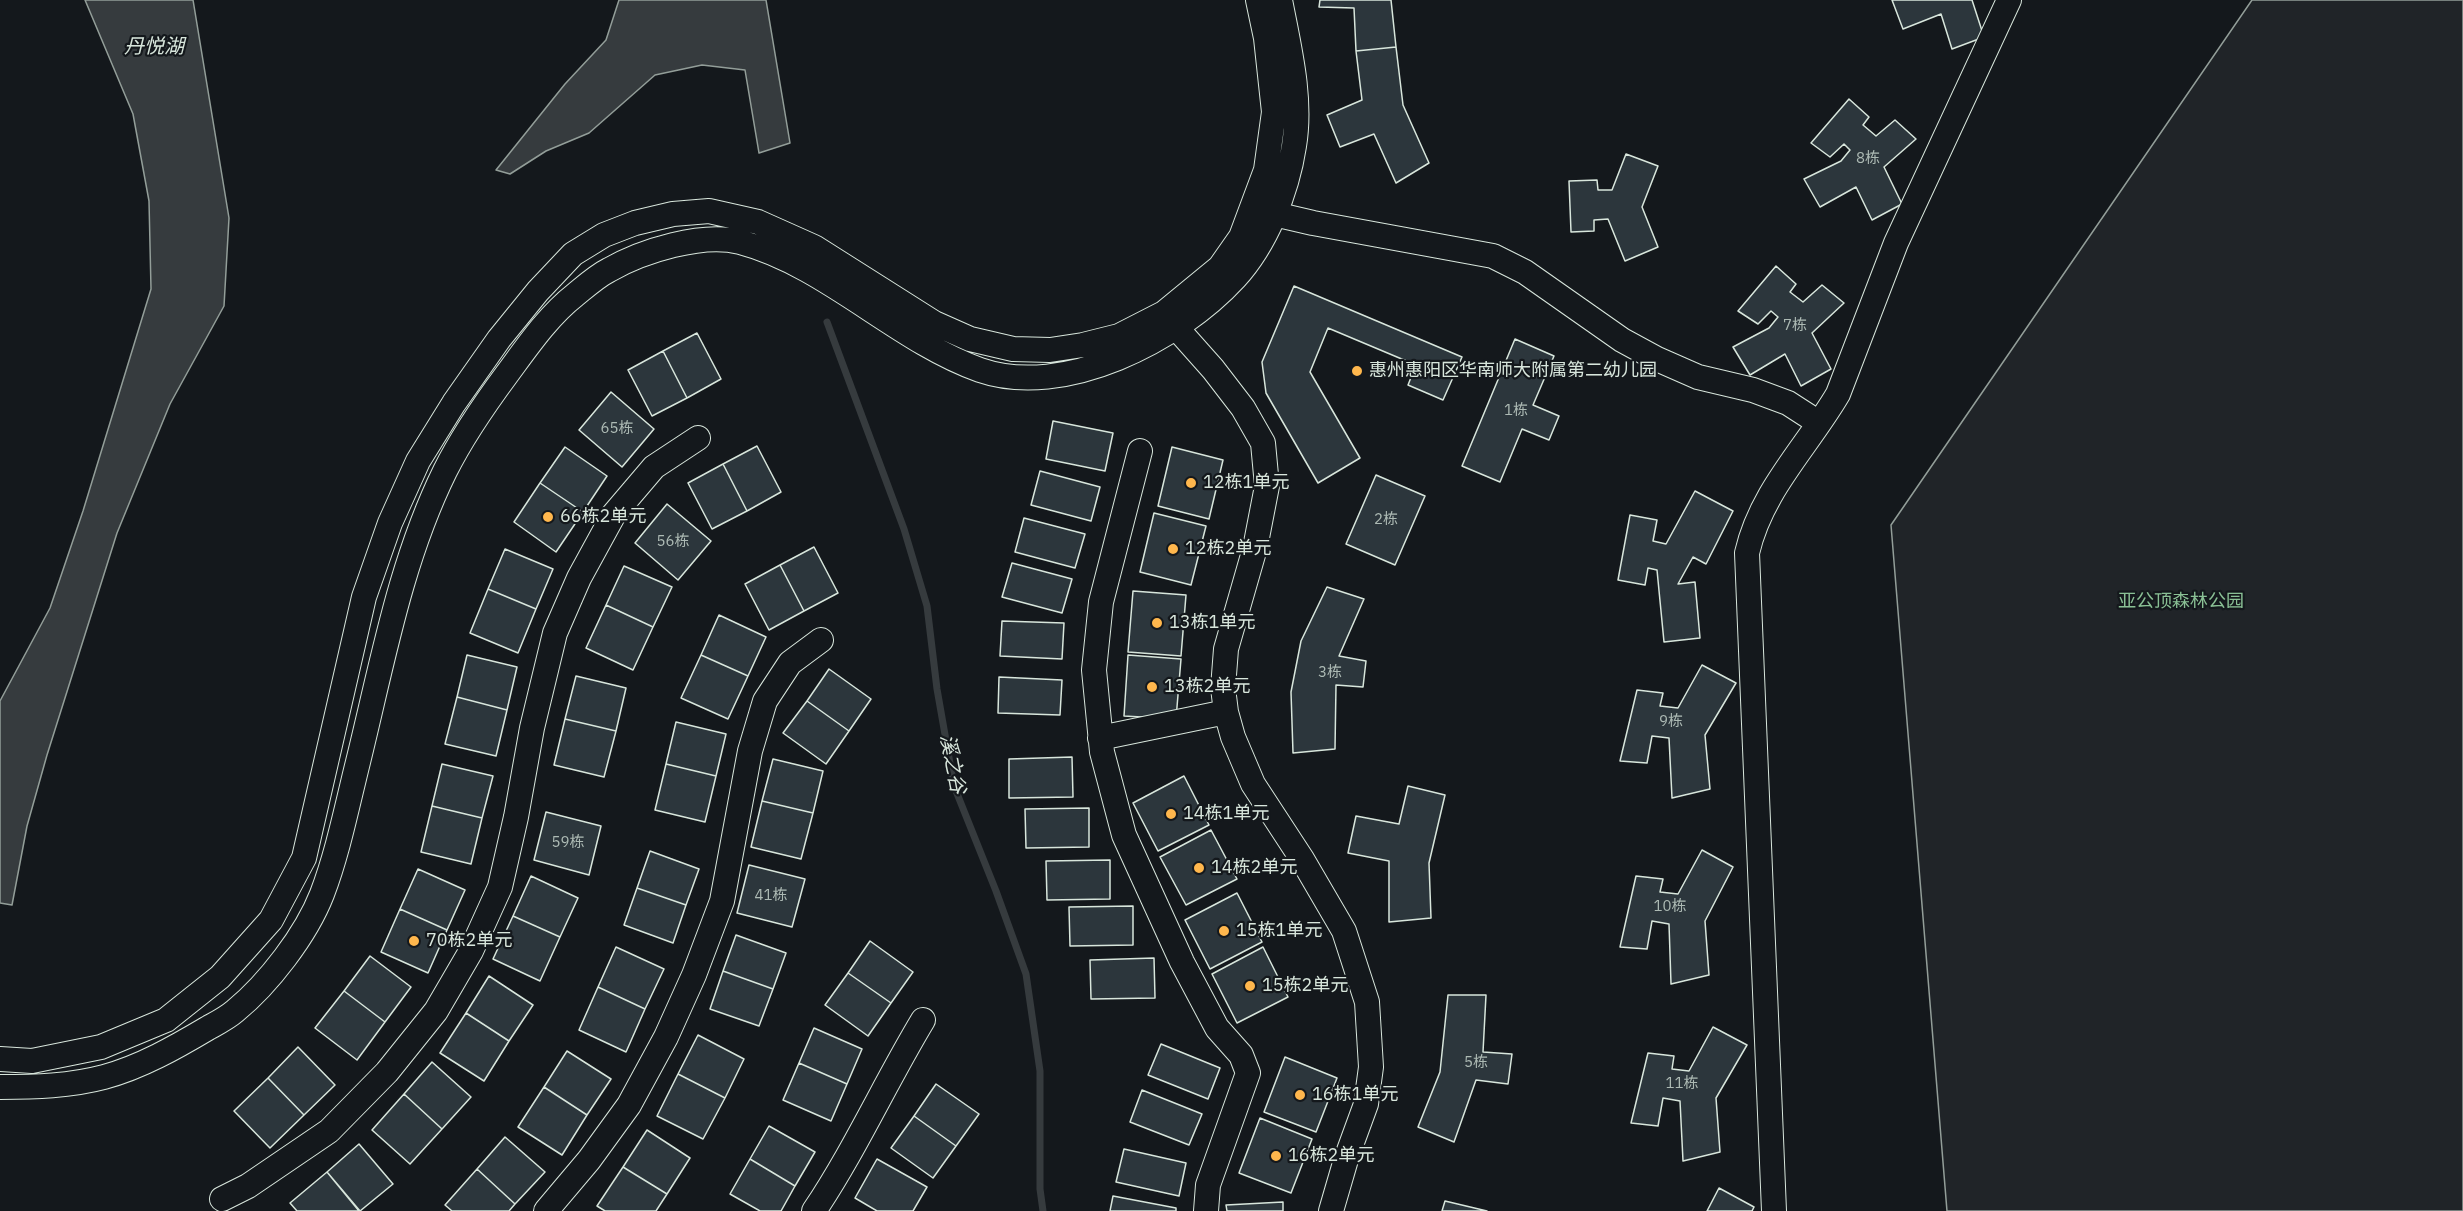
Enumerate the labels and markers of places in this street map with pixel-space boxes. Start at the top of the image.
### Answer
place label: 惠州惠阳区华南师大附属第二幼儿园 [1369,360,1657,382]
marker: 惠州惠阳区华南师大附属第二幼儿园 [1350,364,1364,378]
place label: 12栋1单元 [1203,472,1289,494]
marker: 12栋1单元 [1184,476,1198,490]
place label: 66栋2单元 [560,506,646,528]
marker: 66栋2单元 [541,510,555,524]
place label: 12栋2单元 [1185,538,1271,560]
marker: 12栋2单元 [1166,542,1180,556]
place label: 13栋1单元 [1169,612,1255,634]
marker: 13栋1单元 [1150,616,1164,630]
place label: 13栋2单元 [1164,676,1250,698]
marker: 13栋2单元 [1145,680,1159,694]
place label: 14栋1单元 [1183,803,1269,825]
marker: 14栋1单元 [1164,807,1178,821]
place label: 14栋2单元 [1211,857,1297,879]
marker: 14栋2单元 [1192,861,1206,875]
place label: 15栋1单元 [1236,920,1322,942]
marker: 15栋1单元 [1217,924,1231,938]
place label: 70栋2单元 [426,930,512,952]
marker: 70栋2单元 [407,934,421,948]
place label: 15栋2单元 [1262,975,1348,997]
marker: 15栋2单元 [1243,979,1257,993]
place label: 16栋1单元 [1312,1084,1398,1106]
marker: 16栋1单元 [1293,1088,1307,1102]
place label: 16栋2单元 [1288,1145,1374,1167]
marker: 16栋2单元 [1269,1149,1283,1163]

